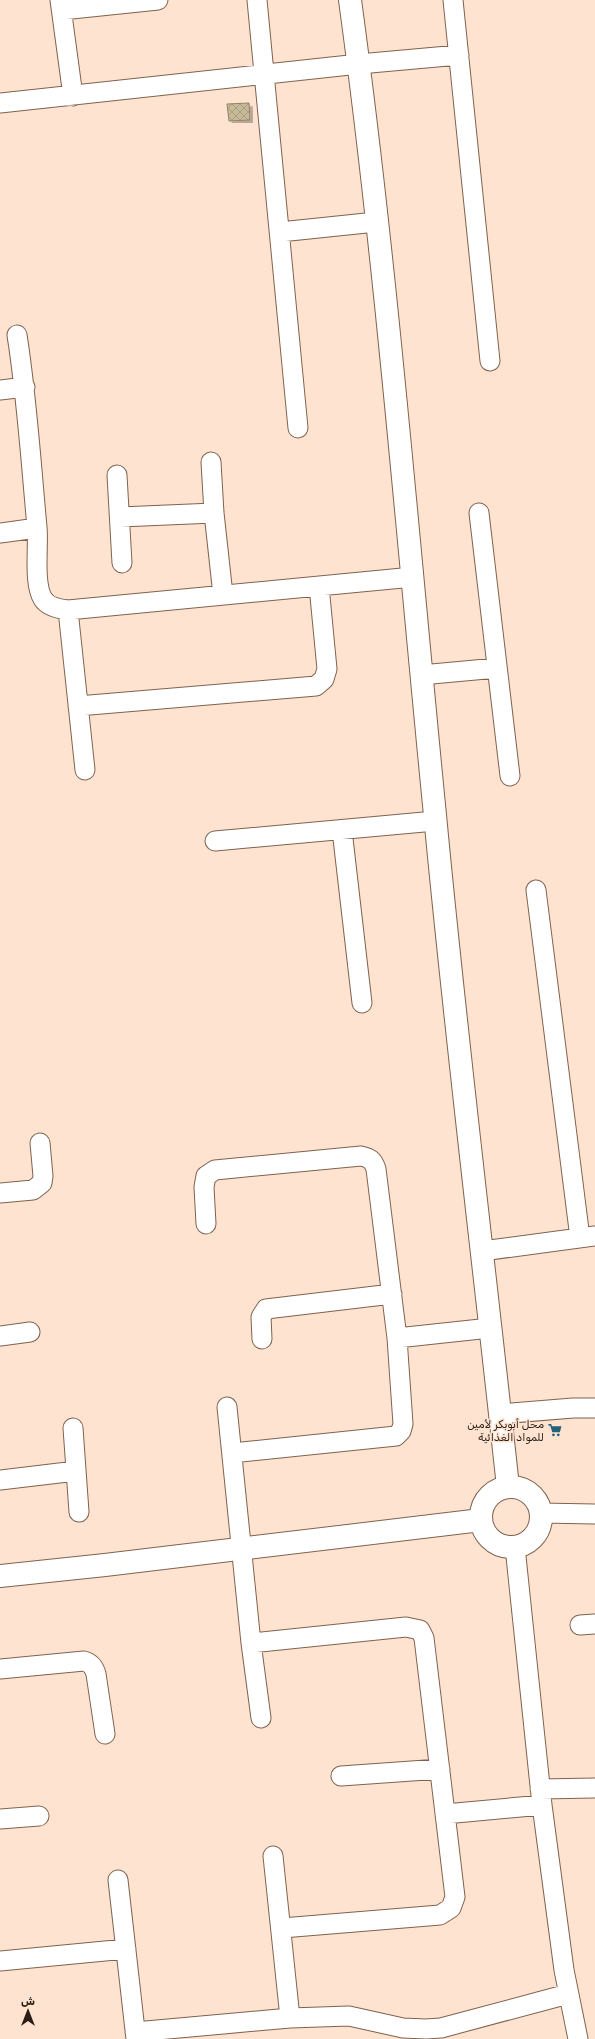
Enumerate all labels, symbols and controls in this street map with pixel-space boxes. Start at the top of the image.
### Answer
place label: محل أبوبكر لأمين للمواد الغذائية [467,1418,544,1445]
supermarket icon: محل أبوبكر لأمين للمواد الغذائية [547,1422,563,1438]
north arrow [8,1991,48,2031]
text: ش [21,1995,35,2008]

